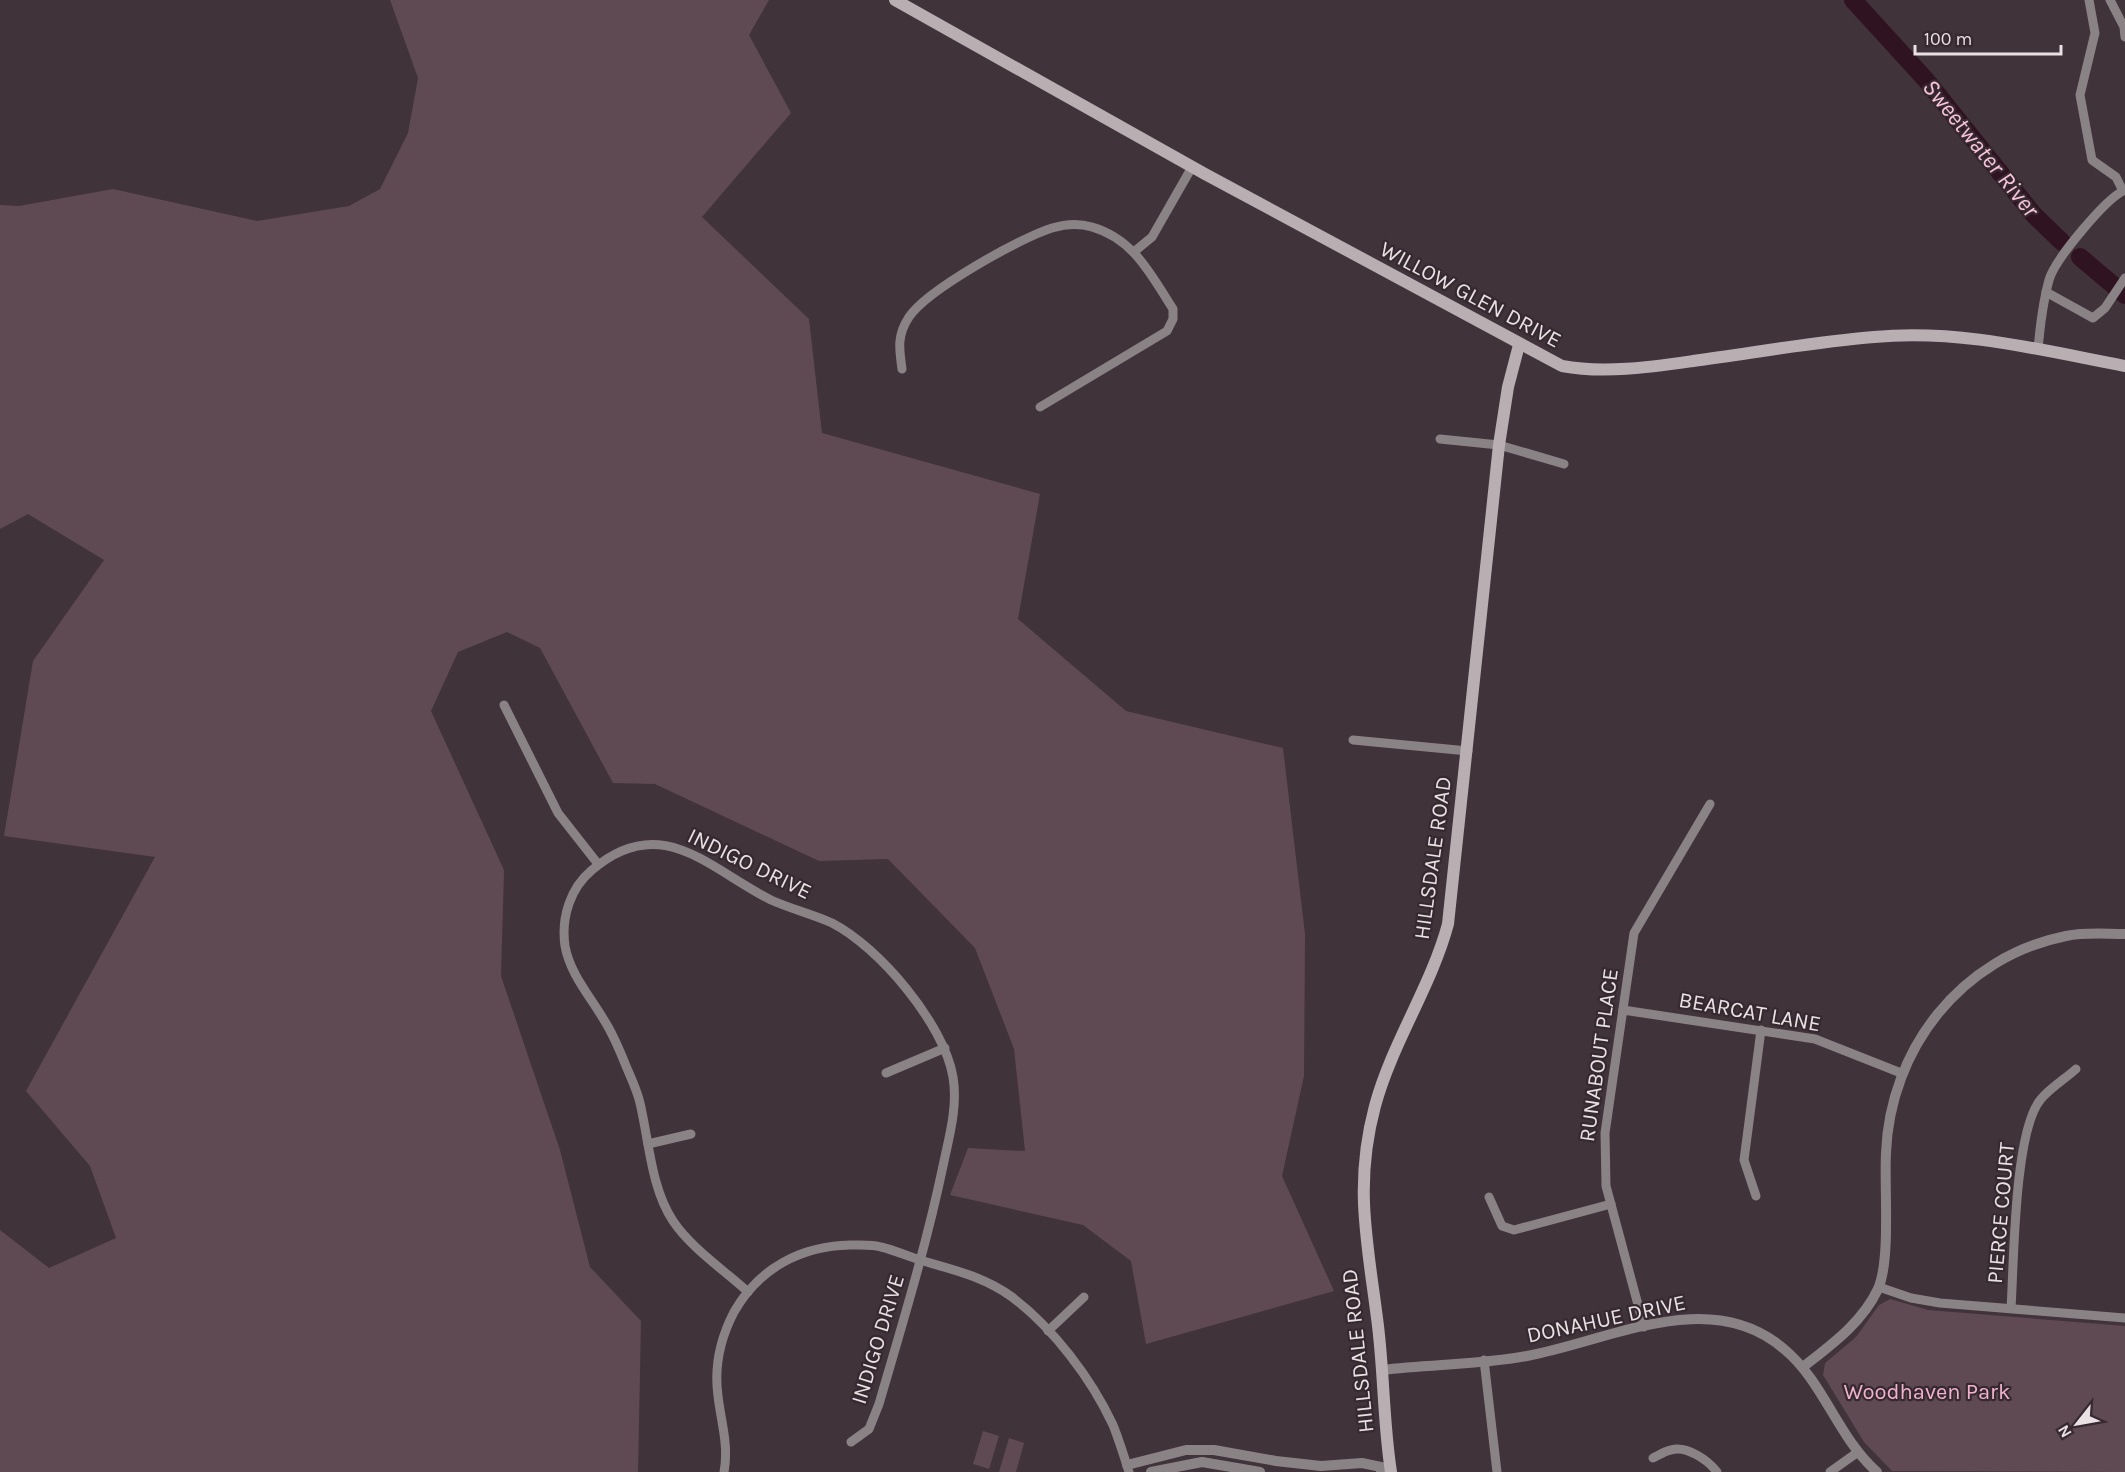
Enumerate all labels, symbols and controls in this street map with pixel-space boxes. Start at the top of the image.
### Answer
scale bar [1915,18,2060,56]
text: 100 m [1924,28,1972,50]
water label: Sweetwater River [1917,73,2046,223]
street label: WILLOW GLEN DRIVE [1375,236,1566,354]
street label: HILLSDALE ROAD [1409,775,1457,941]
street label: INDIGO DRIVE [683,823,816,905]
street label: RUNABOUT PLACE [1574,967,1624,1144]
street label: BEARCAT LANE [1677,987,1823,1037]
street label: PIERCE COURT [1982,1141,2020,1285]
street label: HILLSDALE ROAD [1336,1268,1380,1434]
street label: INDIGO DRIVE [846,1271,910,1407]
street label: DONAHUE DRIVE [1524,1289,1688,1349]
park label: Woodhaven Park [1844,1379,2010,1405]
north arrow [2047,1394,2107,1454]
text: N [2053,1422,2076,1441]

